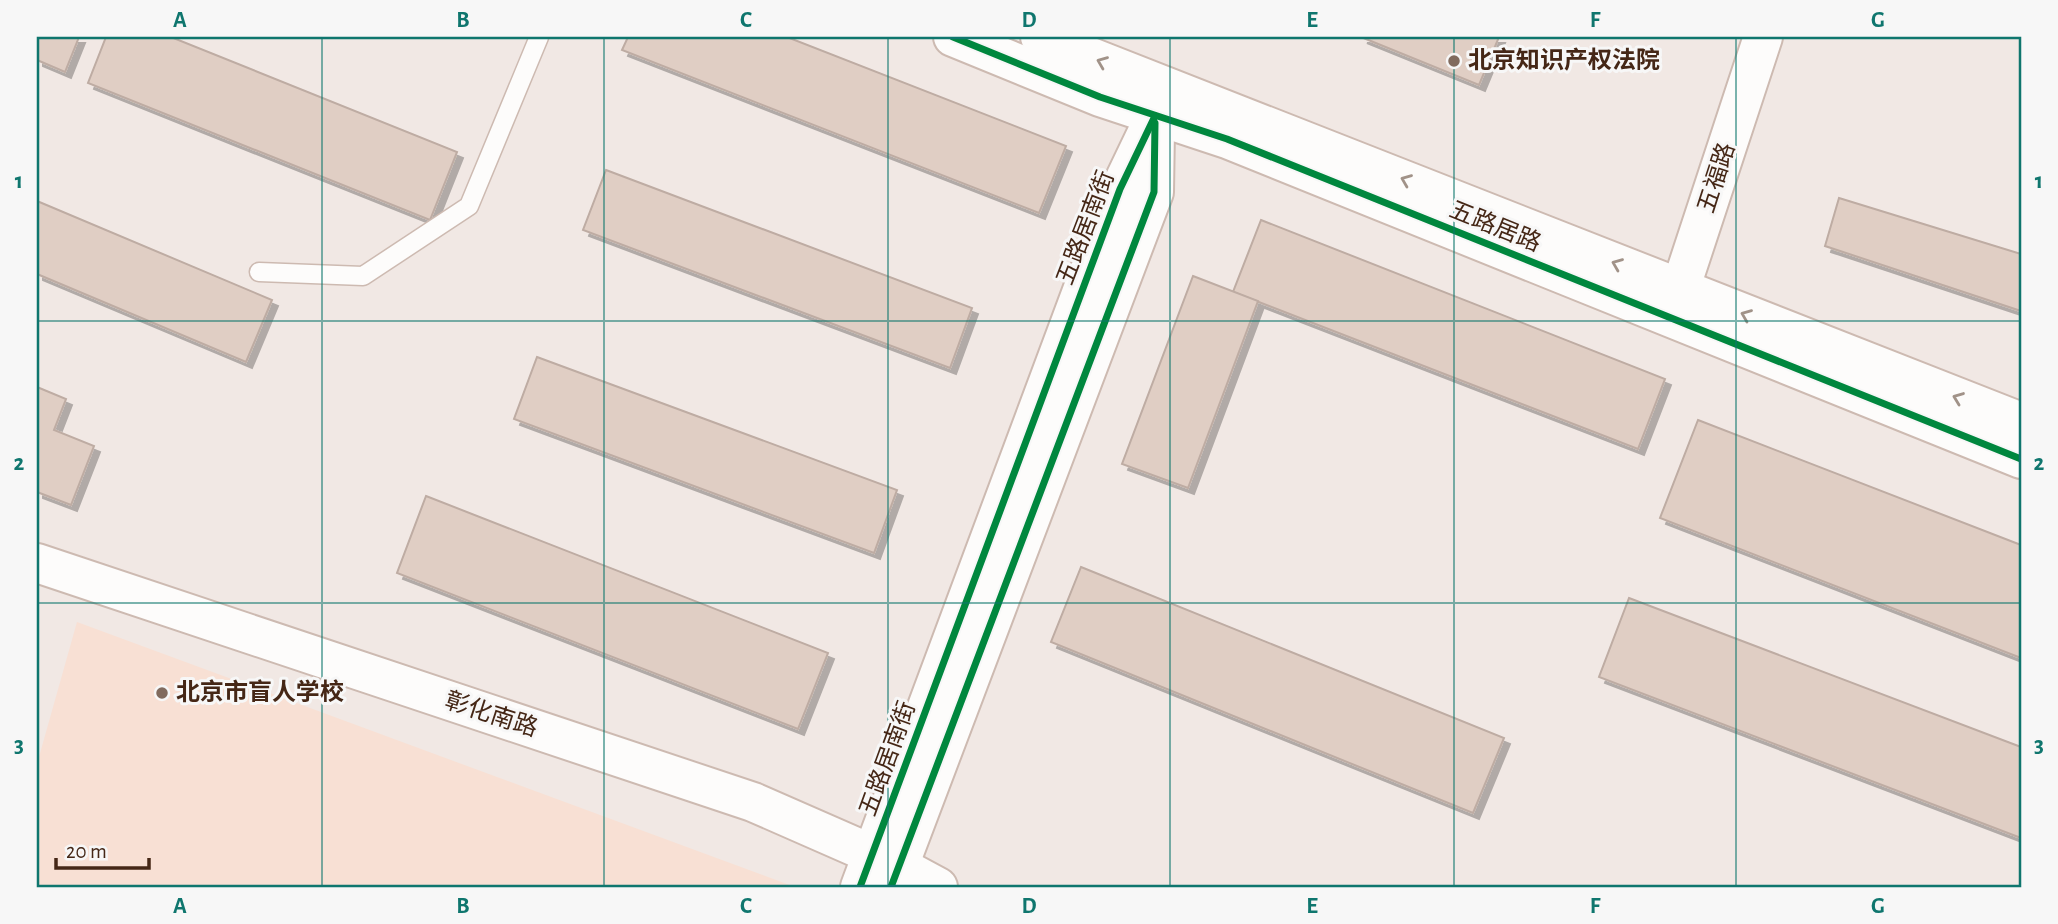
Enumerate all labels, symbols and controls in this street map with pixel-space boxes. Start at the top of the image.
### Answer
text: A [173,9,187,32]
text: B [456,9,470,32]
text: C [740,9,752,32]
text: D [1021,9,1037,32]
text: E [1306,9,1318,32]
text: F [1590,9,1601,32]
text: G [1871,9,1885,32]
place label: 北京知识产权法院 [1468,47,1660,73]
marker: 北京知识产权法院 [1446,53,1462,69]
one-way arrow [1097,56,1109,70]
street label: 五福路 [1693,139,1740,216]
street label: 五路居南街 [1051,167,1119,288]
text: 1 [15,170,23,193]
text: 1 [2035,170,2043,193]
one-way arrow [1400,175,1412,189]
street label: 五路居路 [1446,196,1545,256]
one-way arrow [1612,259,1624,273]
one-way arrow [1740,310,1752,324]
one-way arrow [1952,392,1964,406]
text: 2 [14,452,25,475]
text: 2 [2034,452,2045,475]
place label: 北京市盲人学校 [176,679,344,705]
marker: 北京市盲人学校 [154,685,170,701]
street label: 彰化南路 [442,687,541,741]
street label: 五路居南街 [854,698,920,819]
text: 3 [14,734,24,757]
text: 3 [2034,734,2044,757]
scale bar [56,826,149,870]
text: 20 m [66,841,107,862]
text: A [173,895,187,918]
text: B [456,895,470,918]
text: C [740,895,752,918]
text: D [1021,895,1037,918]
text: E [1306,895,1318,918]
text: F [1590,895,1601,918]
text: G [1871,895,1885,918]

